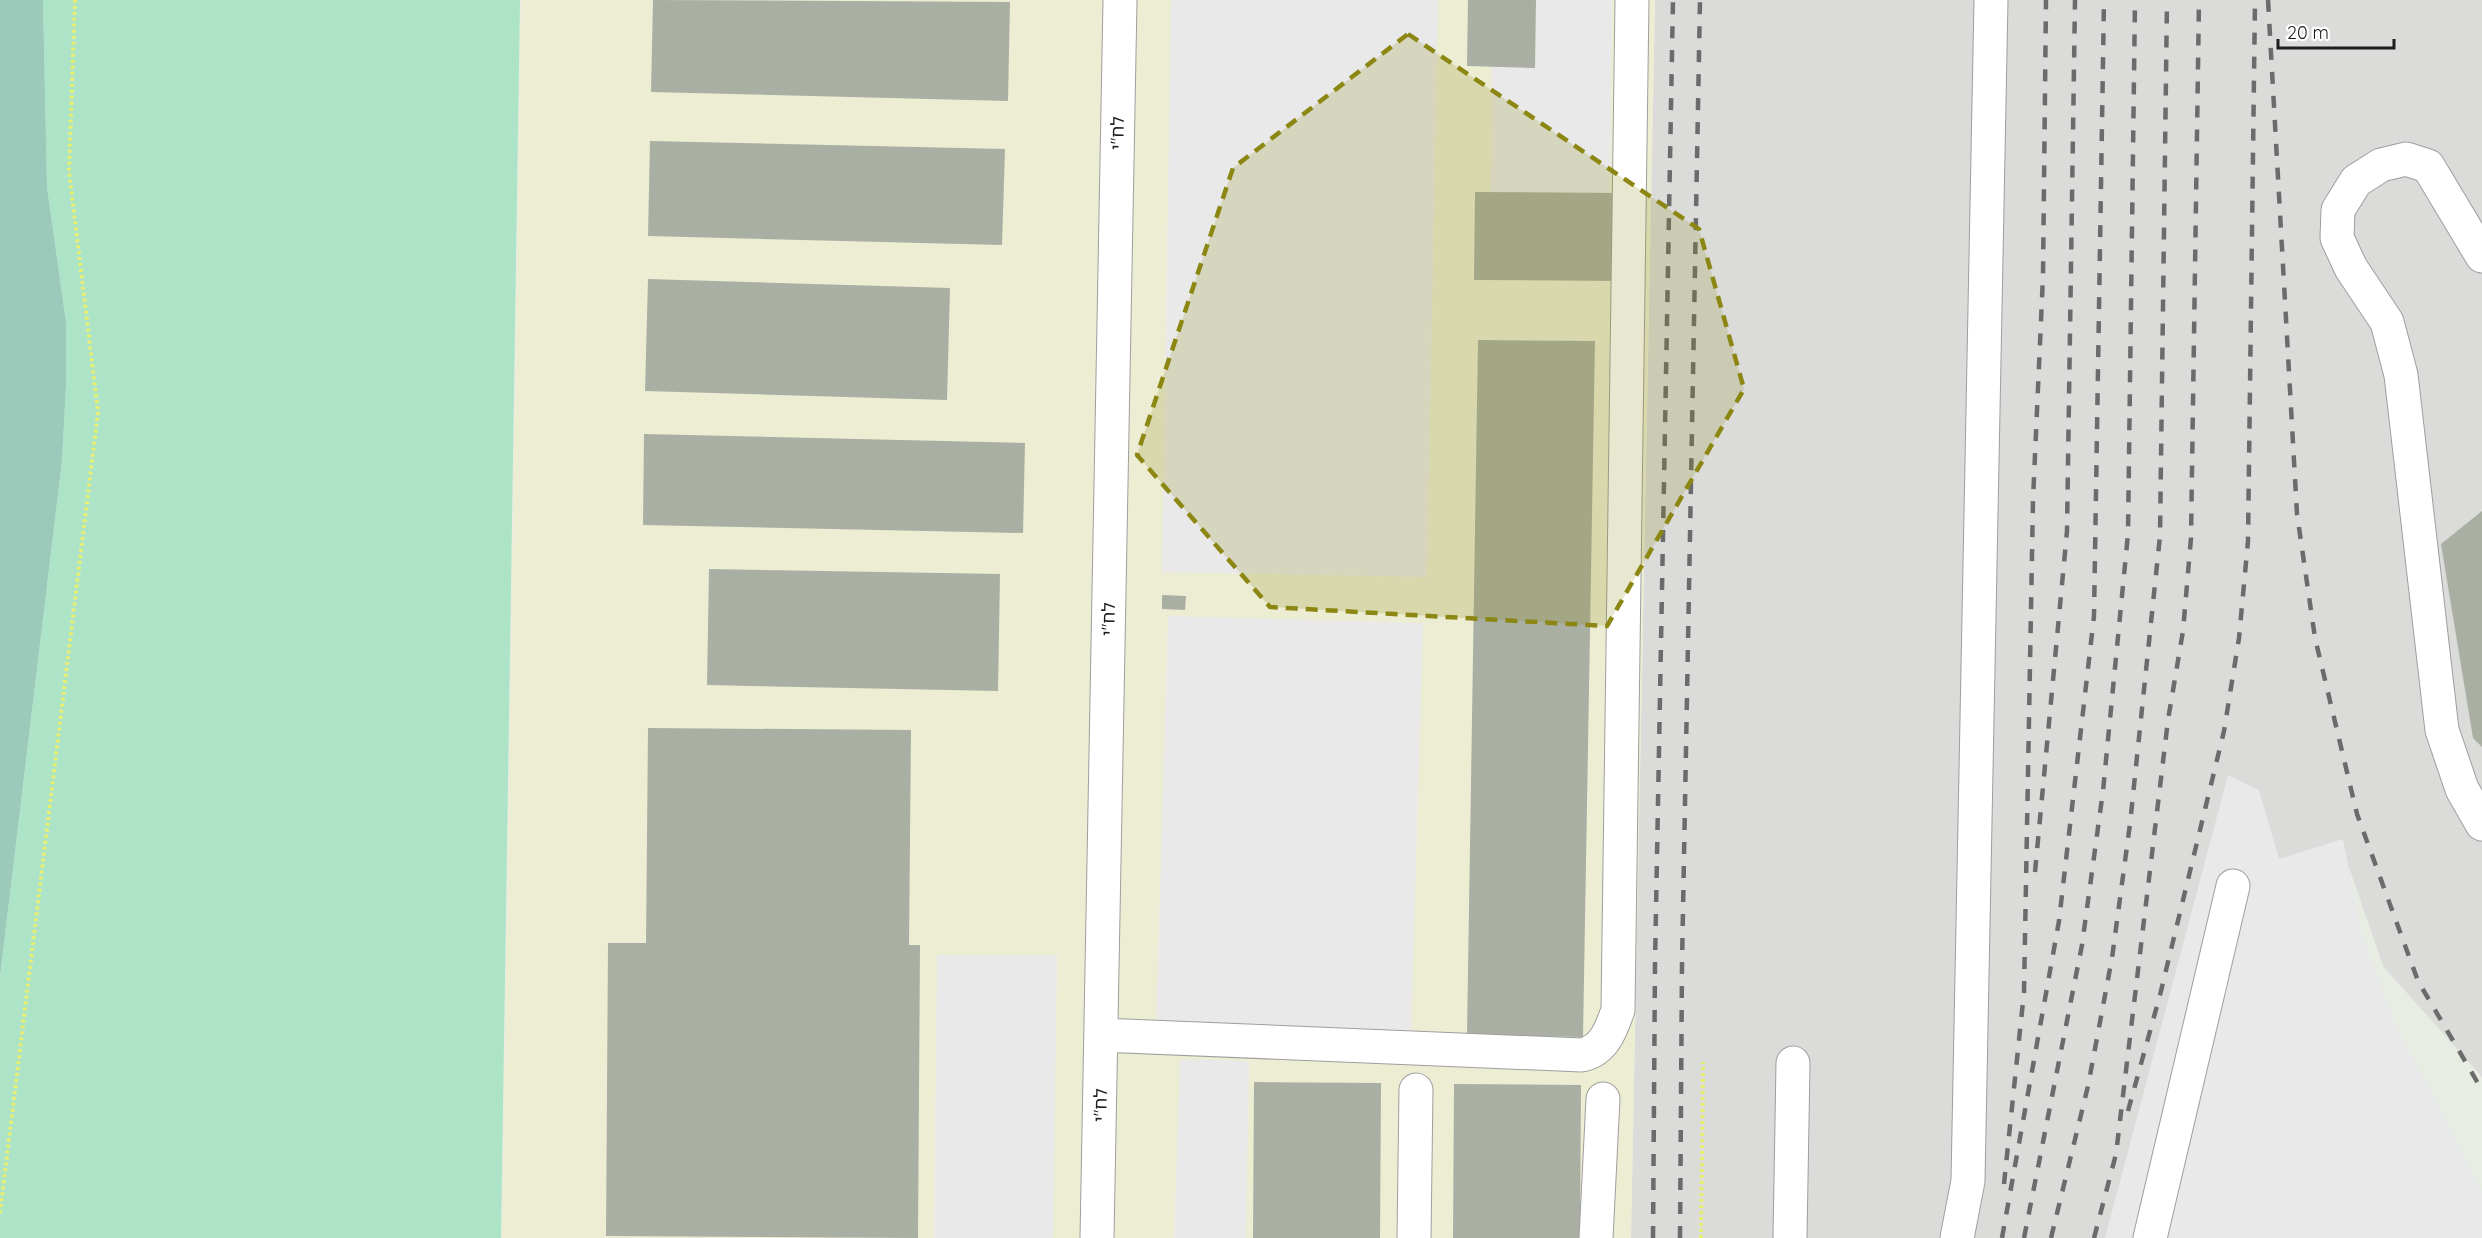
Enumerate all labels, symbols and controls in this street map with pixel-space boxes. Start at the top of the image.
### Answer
scale bar [2278,12,2394,50]
text: 20 m [2287,21,2329,44]
street label: לח"י [1105,116,1129,150]
street label: לח"י [1096,602,1120,636]
street label: לח"י [1088,1088,1112,1122]

